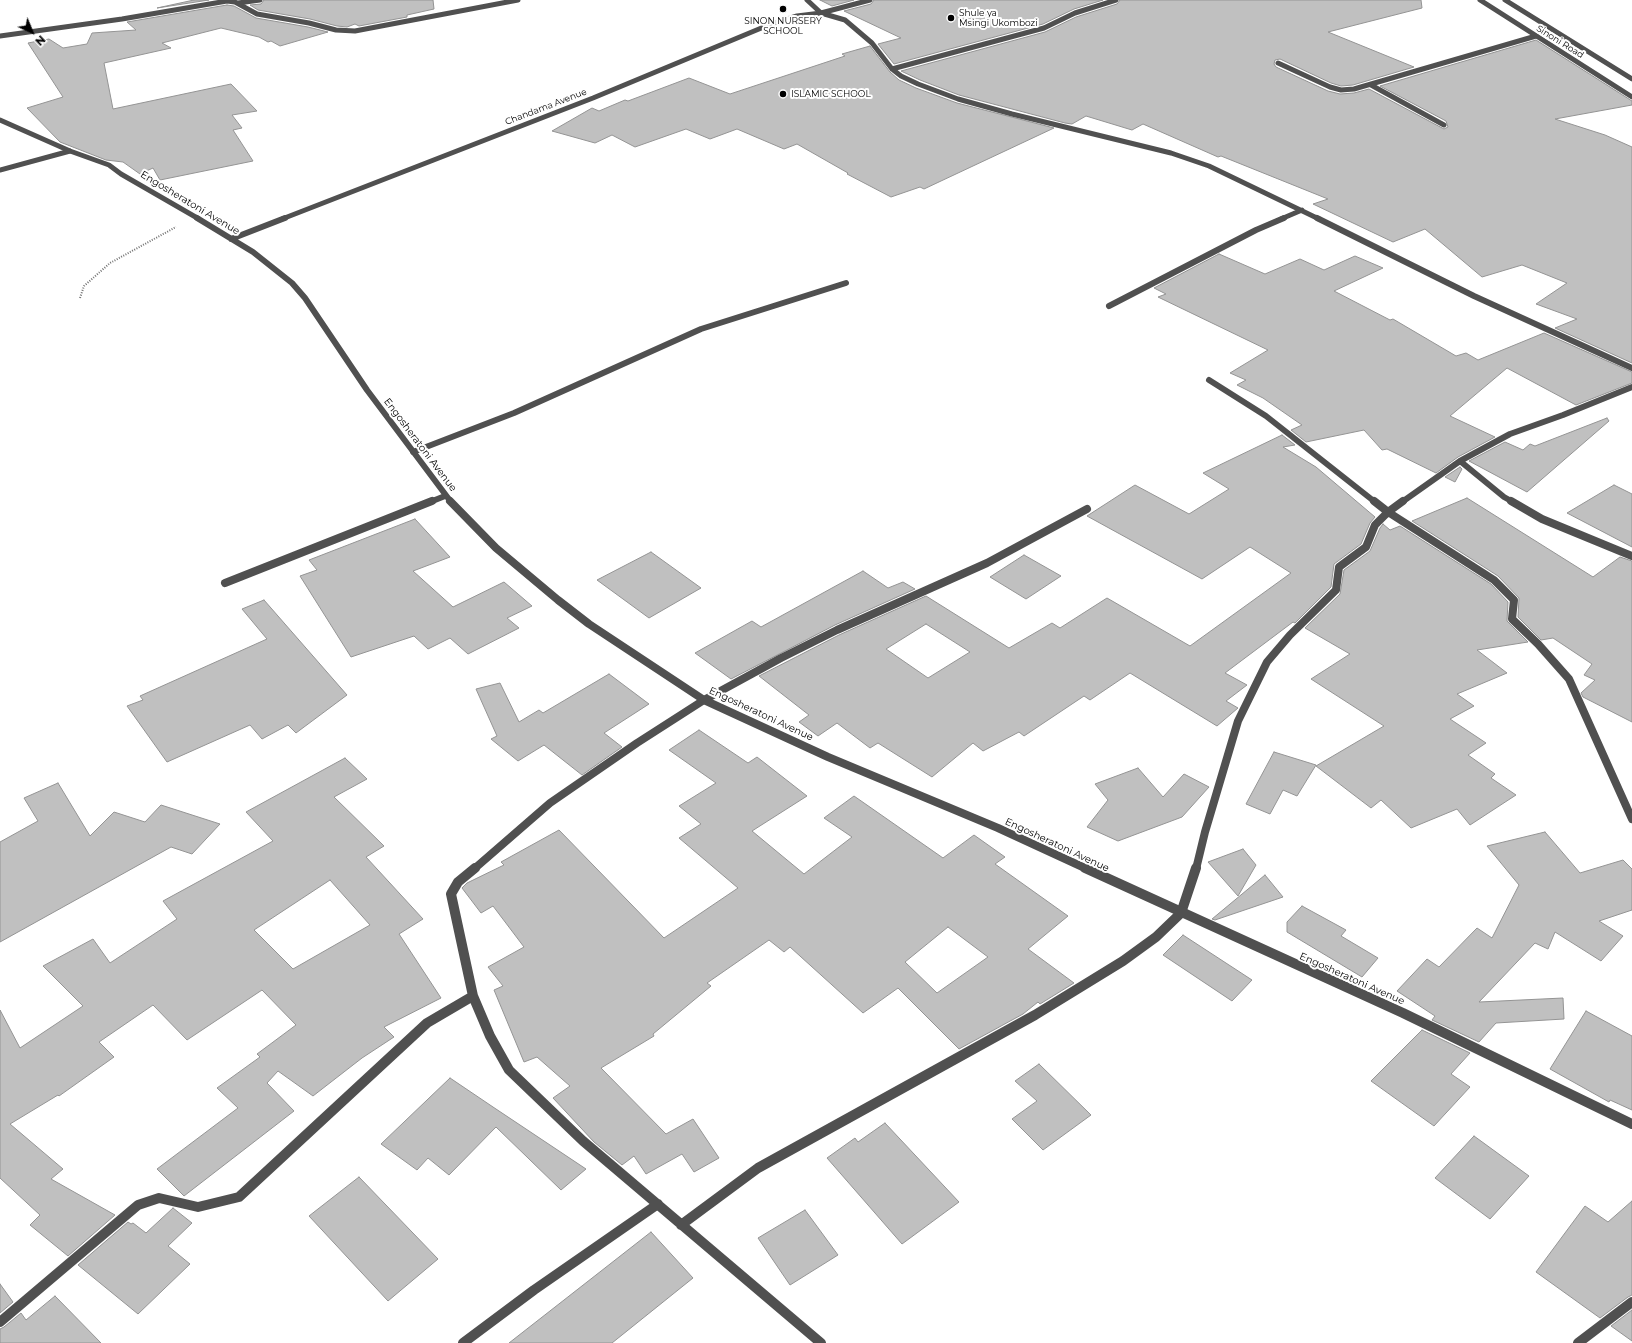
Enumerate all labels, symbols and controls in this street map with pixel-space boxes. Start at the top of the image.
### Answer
marker: SINON NURSERY SCHOOL [778,4,788,14]
place label: Shule ya Msingi Ukombozi [959,8,1038,29]
north arrow [12,12,52,52]
marker: Shule ya Msingi Ukombozi [946,13,956,23]
place label: SINON NURSERY SCHOOL [744,16,822,37]
street label: Sinoni Road [1534,23,1586,61]
text: N [32,33,48,49]
street label: Chandama Avenue [504,86,588,128]
marker: ISLAMIC SCHOOL [778,89,788,99]
place label: ISLAMIC SCHOOL [791,89,871,99]
street label: Engosheratoni Avenue [138,169,242,237]
street label: Engosheratoni Avenue [381,396,459,494]
street label: Engosheratoni Avenue [707,685,815,743]
street label: Engosheratoni Avenue [1003,816,1111,874]
street label: Engosheratoni Avenue [1298,950,1406,1008]

